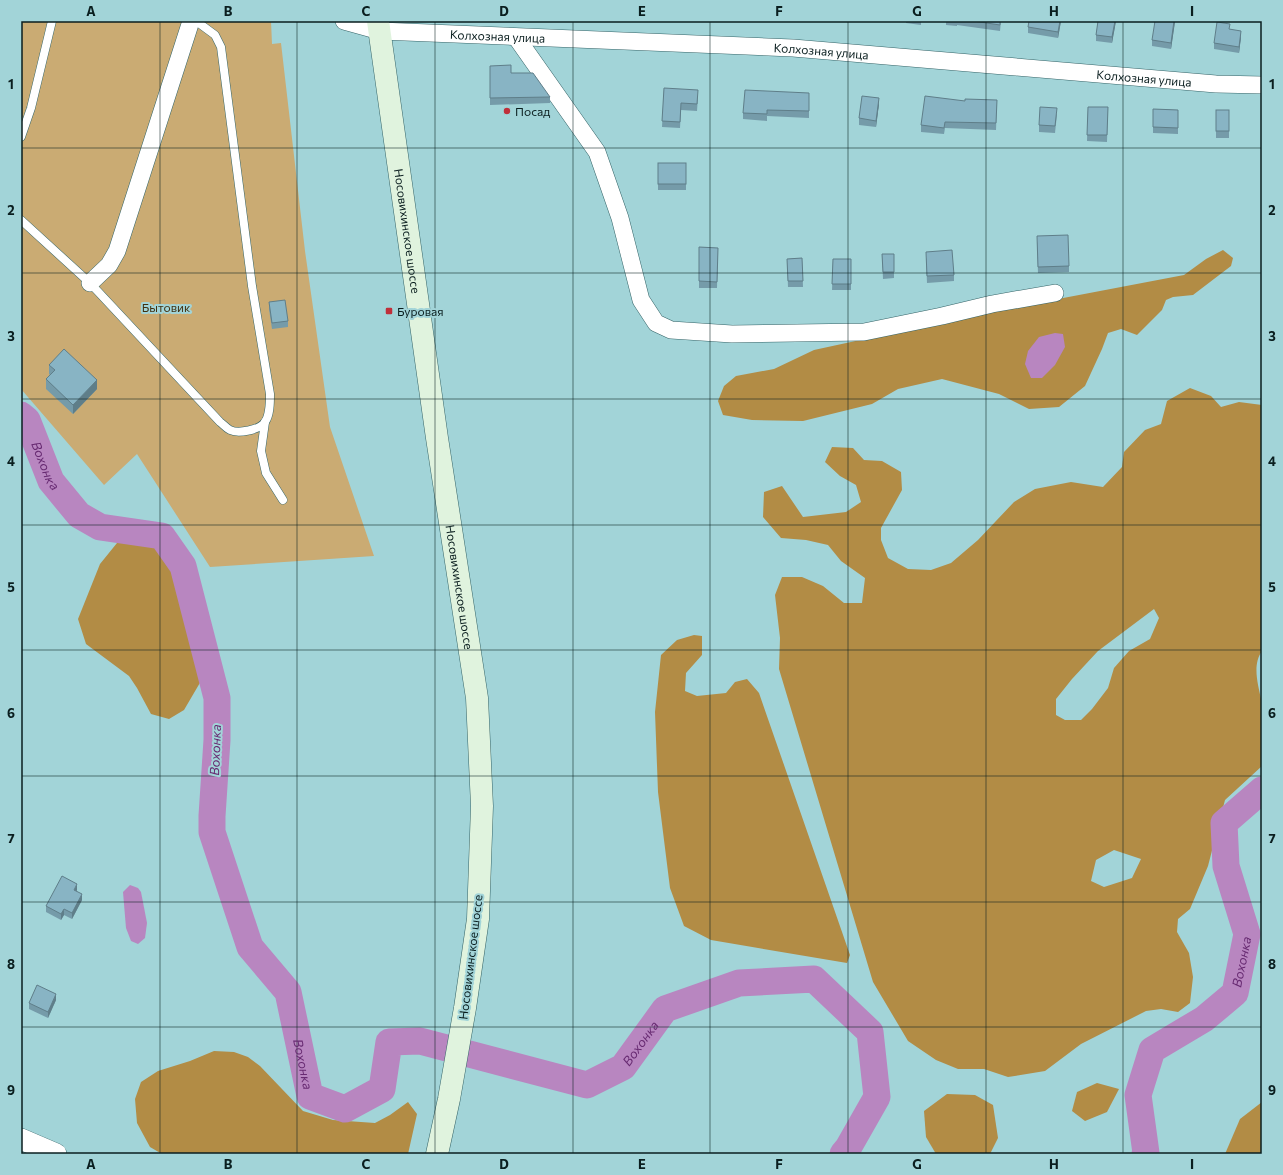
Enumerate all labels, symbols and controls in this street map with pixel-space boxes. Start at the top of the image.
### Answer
text: A [86,3,96,19]
text: B [224,3,233,19]
text: C [362,3,371,19]
text: D [499,3,509,19]
text: E [638,3,646,19]
text: F [775,3,783,19]
text: G [912,3,922,19]
text: H [1049,3,1059,19]
text: I [1190,3,1194,19]
street label: Колхозная улица [450,27,545,45]
street label: Колхозная улица [773,40,869,61]
street label: Колхозная улица [1096,67,1192,89]
text: 1 [8,76,14,92]
text: 1 [1269,76,1275,92]
place label: Посад [515,104,550,118]
marker: Посад [502,106,512,116]
street label: Носовихинское шоссе [392,168,423,294]
text: 2 [7,202,15,218]
text: 2 [1268,202,1276,218]
park label: Бытовик [142,300,191,314]
place label: Буровая [397,304,444,318]
marker: Буровая [384,306,394,316]
text: 3 [7,328,15,344]
text: 3 [1268,328,1276,344]
water label: Вохонка [28,439,63,493]
text: 4 [7,453,15,469]
text: 4 [1268,453,1276,469]
street label: Носовихинское шоссе [443,524,476,650]
text: 5 [7,579,15,595]
text: 5 [1268,579,1276,595]
text: 6 [7,705,15,721]
text: 6 [1268,705,1276,721]
water label: Вохонка [206,724,224,776]
text: 7 [7,830,15,846]
text: 7 [1268,830,1276,846]
street label: Носовихинское шоссе [455,894,485,1020]
water label: Вохонка [1228,935,1254,989]
text: 8 [7,956,15,972]
text: 8 [1268,956,1276,972]
water label: Вохонка [619,1017,662,1069]
water label: Вохонка [290,1037,316,1091]
text: 9 [7,1082,15,1098]
text: 9 [1268,1082,1276,1098]
text: A [86,1156,96,1172]
text: B [224,1156,233,1172]
text: C [362,1156,371,1172]
text: D [499,1156,509,1172]
text: E [638,1156,646,1172]
text: F [775,1156,783,1172]
text: G [912,1156,922,1172]
text: H [1049,1156,1059,1172]
text: I [1190,1156,1194,1172]

